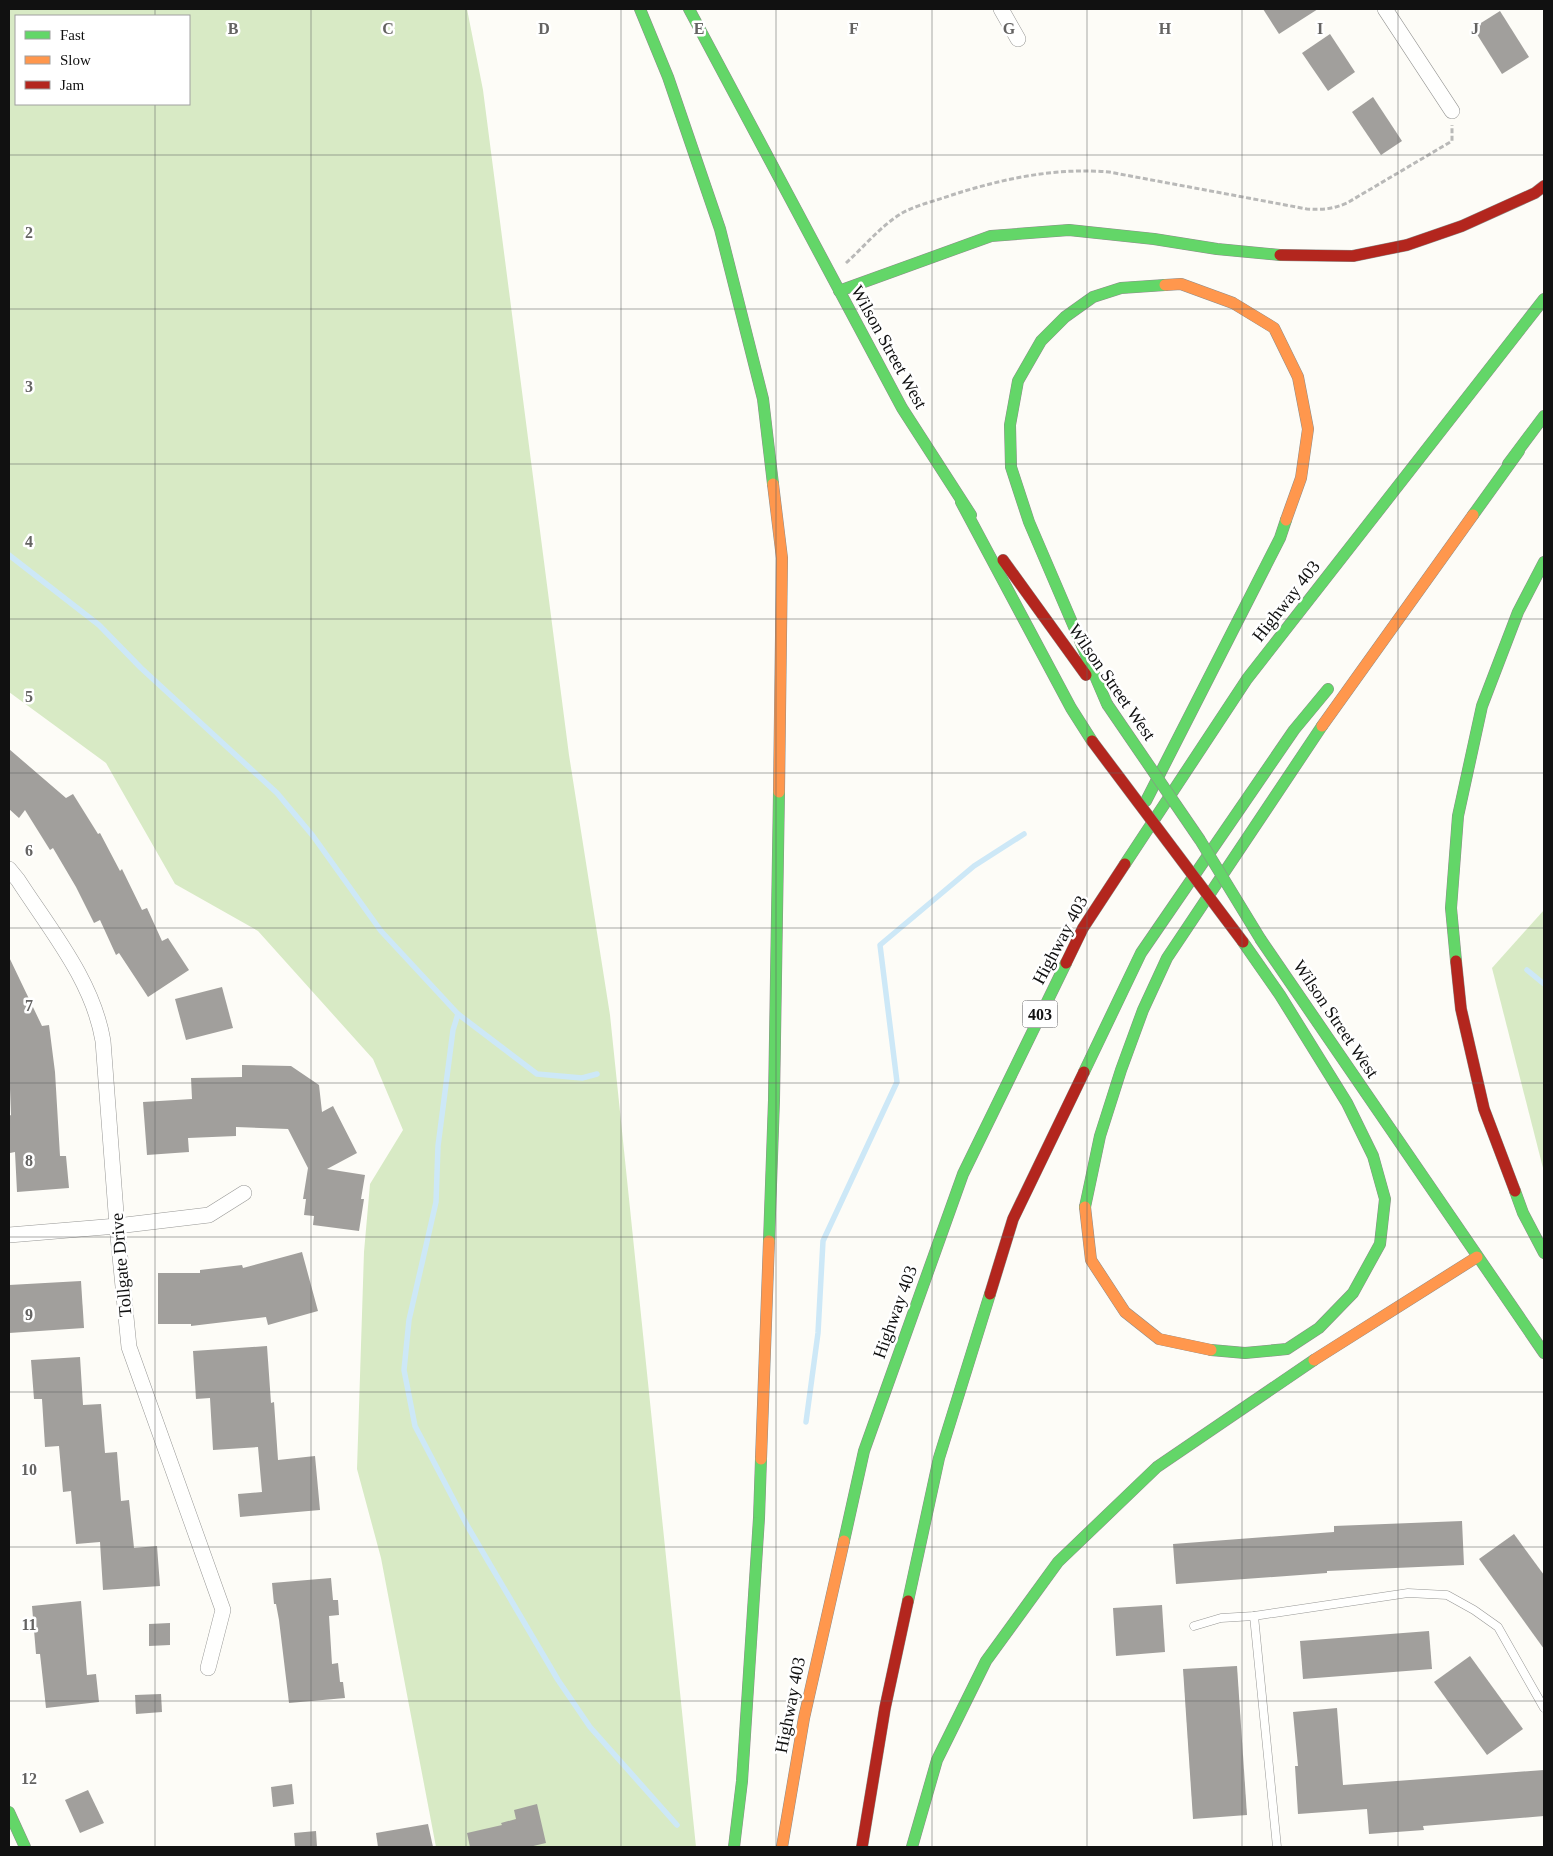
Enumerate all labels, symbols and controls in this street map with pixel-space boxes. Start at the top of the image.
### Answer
legend [15,15,190,105]
text: B [228,20,239,37]
text: C [382,20,394,37]
text: D [538,20,550,37]
text: E [694,20,704,37]
text: F [849,20,859,37]
text: G [1003,20,1016,37]
text: H [1159,20,1172,37]
text: I [1317,20,1323,37]
text: J [1471,20,1479,37]
text: Fast [60,27,86,43]
text: Slow [60,52,91,68]
text: Jam [60,77,84,93]
text: 2 [25,224,33,241]
street label: Wilson Street West [847,282,931,412]
text: 3 [25,378,33,395]
text: 4 [25,533,33,550]
street label: Highway 403 [1248,556,1324,646]
street label: Wilson Street West [1064,620,1160,744]
text: 5 [25,688,33,705]
text: 6 [25,842,33,859]
street label: Highway 403 [1028,892,1092,988]
street label: Wilson Street West [1289,956,1383,1082]
text: 7 [25,997,33,1014]
road number: 403 [1022,1001,1058,1028]
text: 8 [25,1152,33,1169]
street label: Tollgate Drive [106,1212,136,1318]
street label: Highway 403 [869,1263,921,1361]
text: 9 [25,1306,33,1323]
text: 10 [21,1461,37,1478]
text: 11 [21,1616,37,1633]
street label: Highway 403 [771,1655,809,1755]
text: 12 [21,1770,37,1787]

